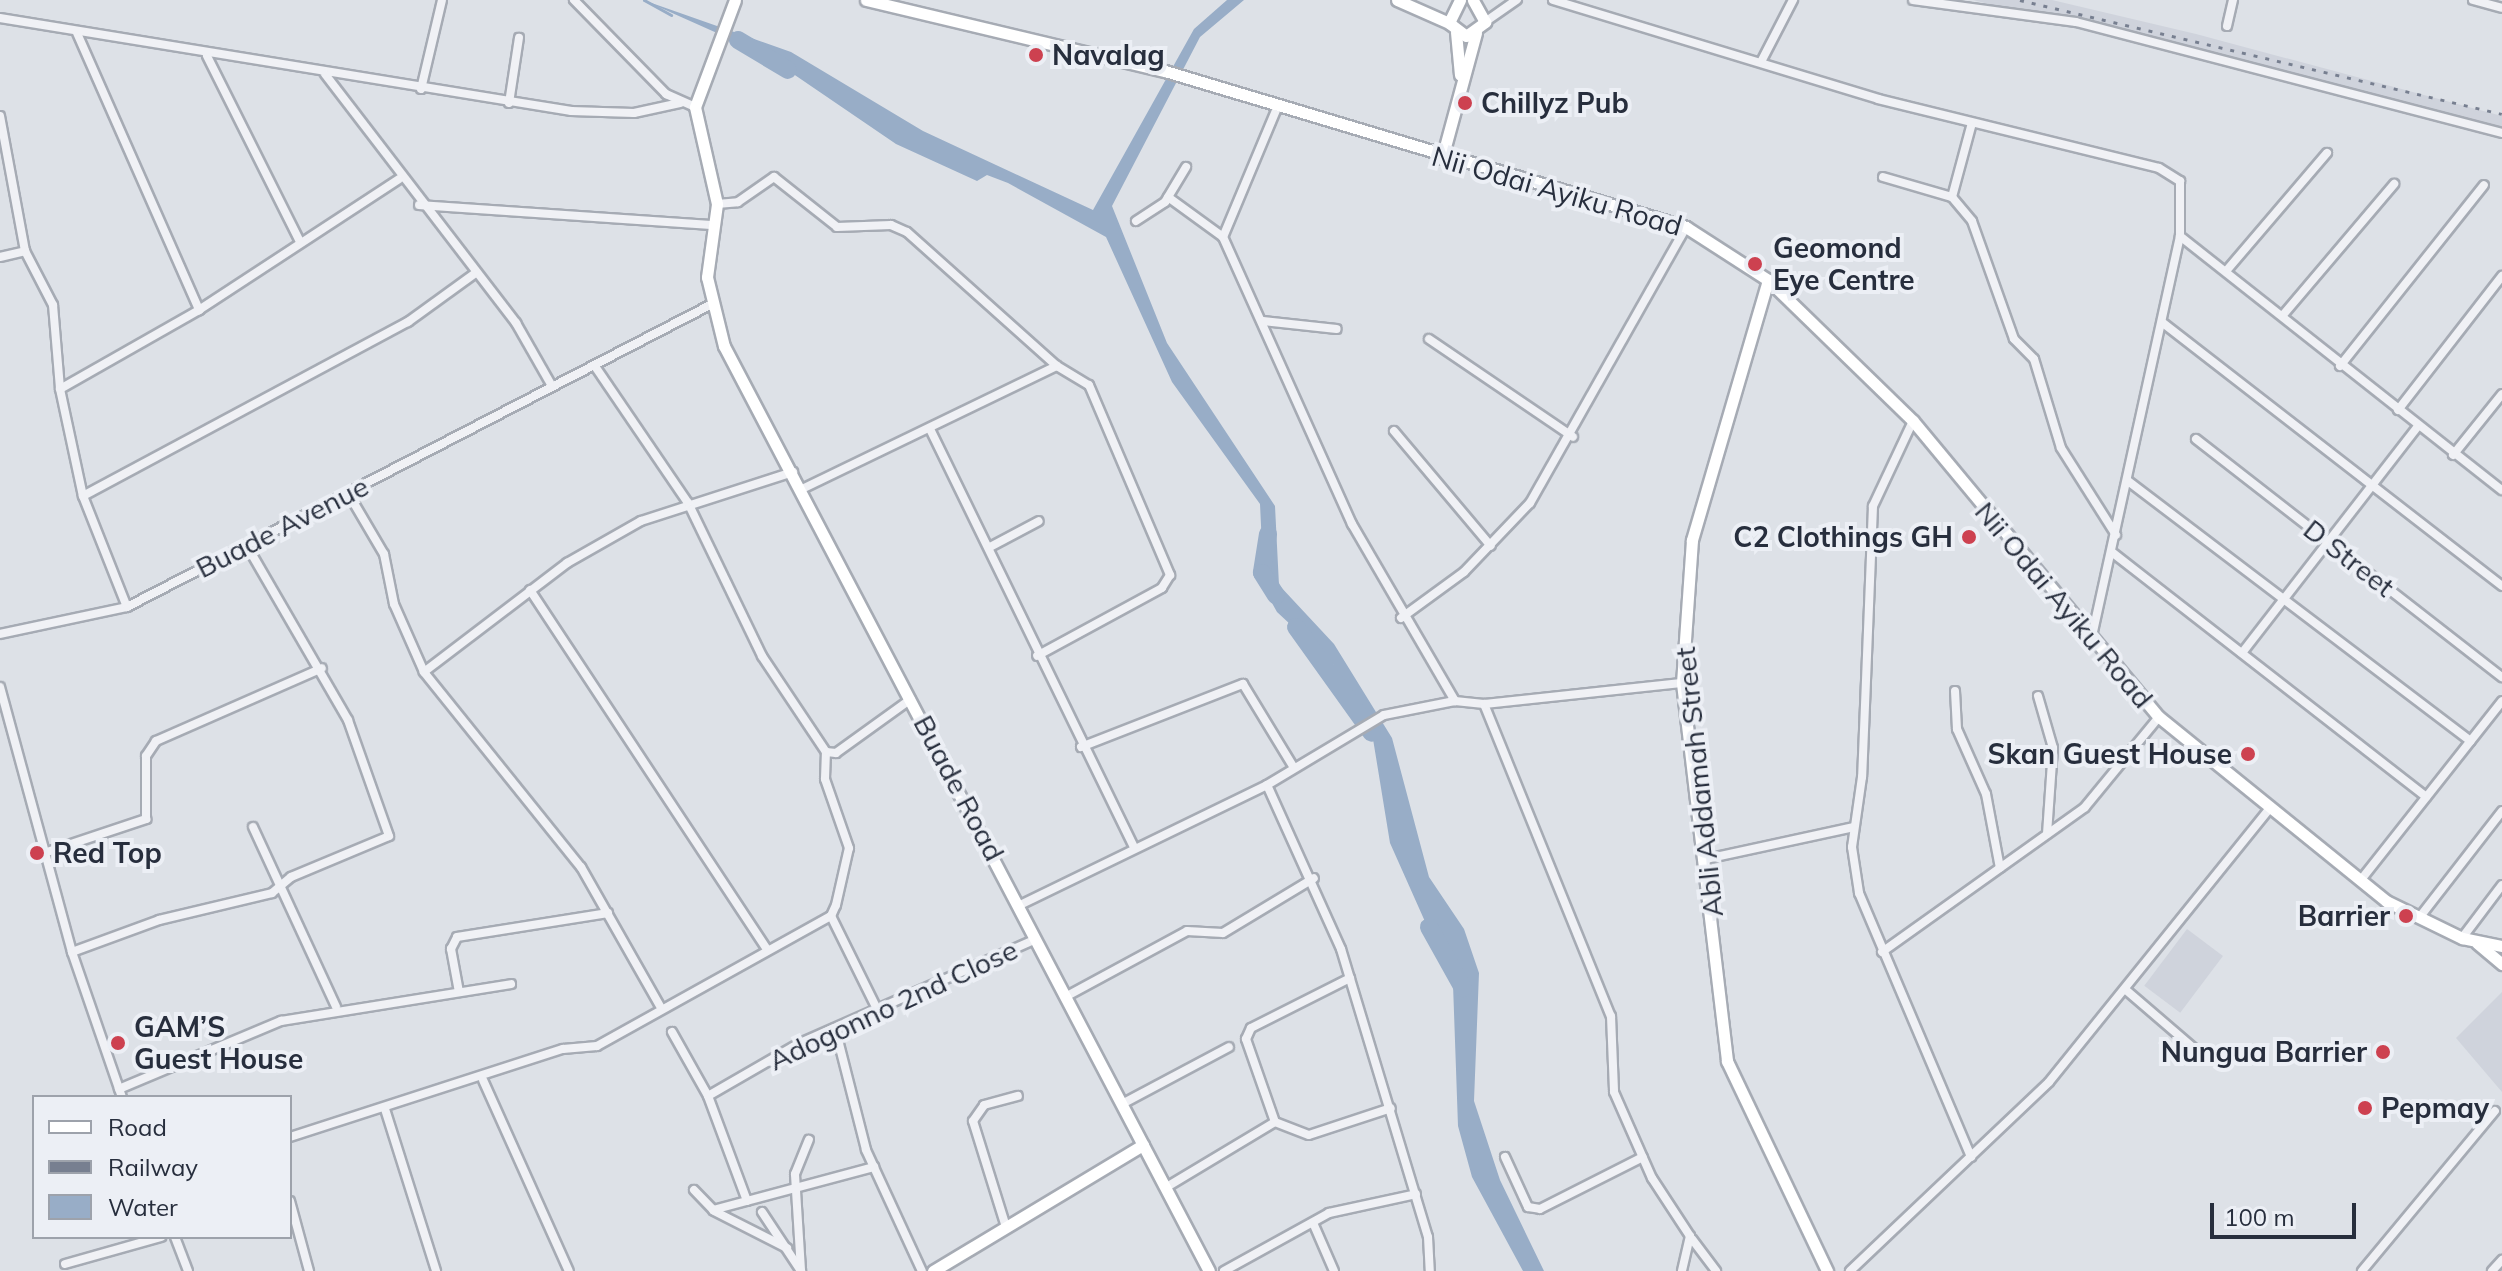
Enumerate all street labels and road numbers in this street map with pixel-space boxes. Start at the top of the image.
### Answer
street label: Nii Odai Ayiku Road [1428,139,1686,243]
street label: Buade Avenue [190,469,374,585]
street label: Nii Odai Ayiku Road [1968,495,2160,715]
street label: D Street [2297,512,2401,604]
street label: Abli Addamah Street [1668,645,1730,919]
street label: Buade Road [907,709,1011,867]
street label: Adogonno 2nd Close [763,933,1023,1077]

